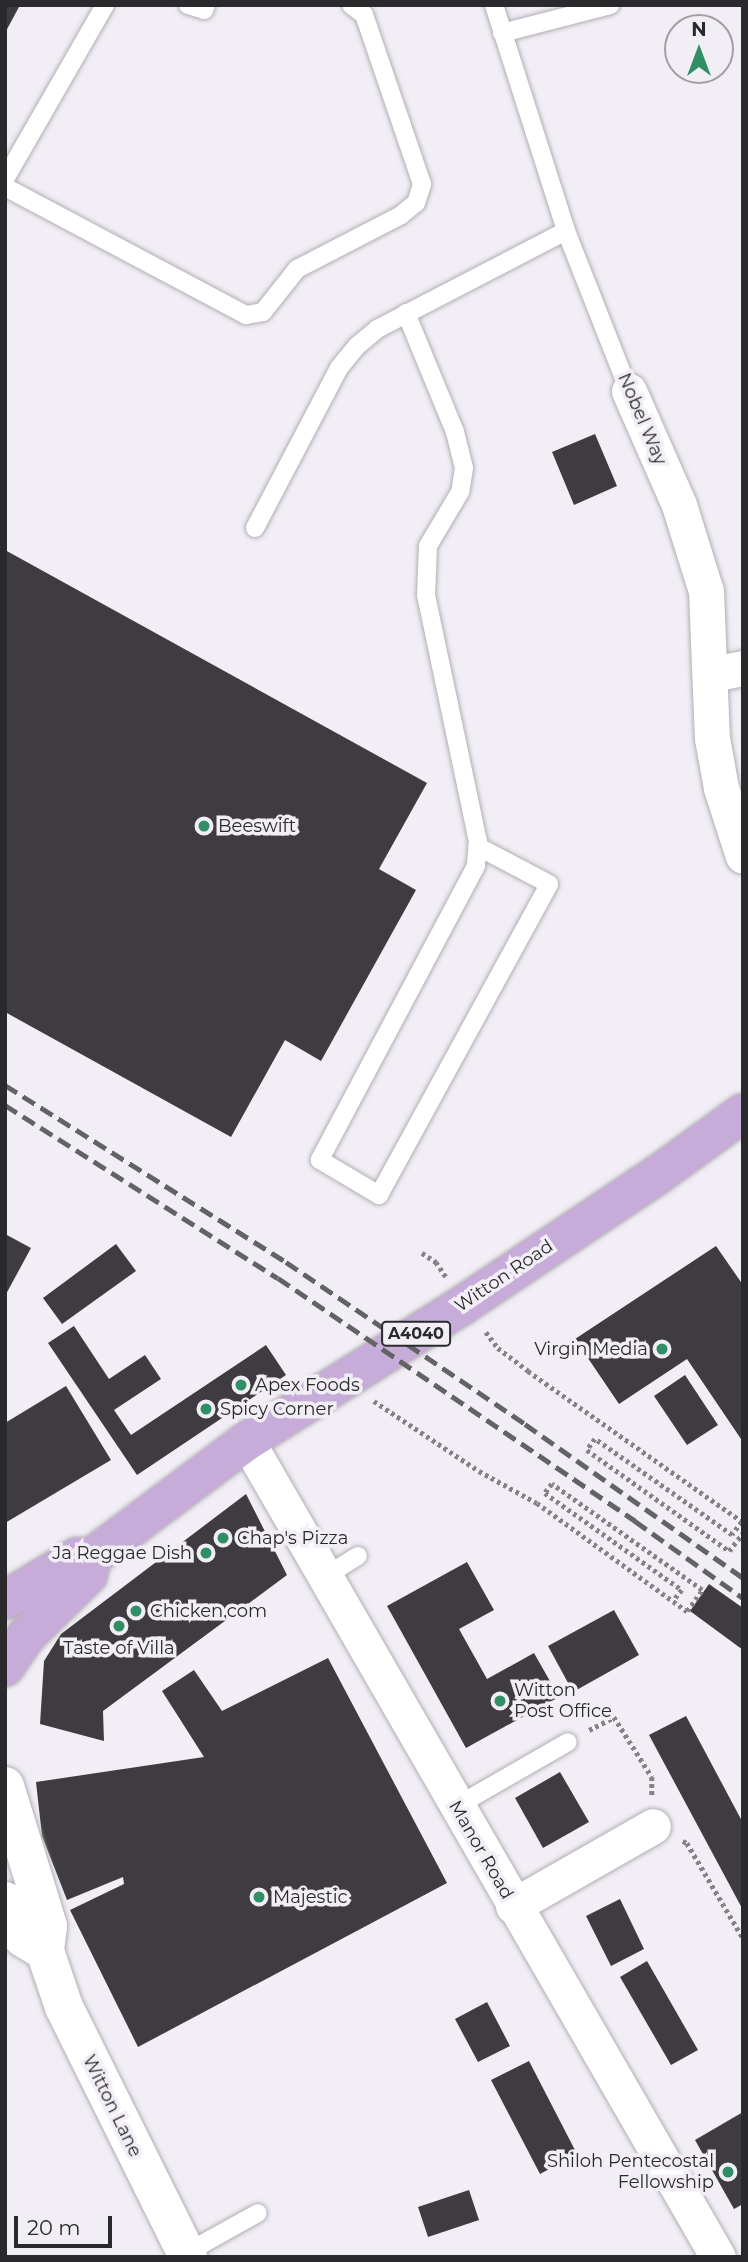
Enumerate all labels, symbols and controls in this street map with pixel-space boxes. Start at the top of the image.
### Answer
north arrow [664,14,734,84]
text: N [691,18,707,41]
street label: Nobel Way [613,370,671,468]
place label: Beeswift [218,815,296,837]
marker: Beeswift [196,818,212,834]
street label: Witton Road [451,1235,557,1317]
road number: A4040 [381,1322,451,1346]
place label: Virgin Media [534,1338,648,1360]
marker: Virgin Media [654,1341,670,1357]
place label: Apex Foods [255,1374,360,1396]
marker: Apex Foods [233,1377,249,1393]
place label: Spicy Corner [220,1398,334,1420]
marker: Spicy Corner [198,1401,214,1417]
place label: Chap's Pizza [237,1527,348,1549]
marker: Chap's Pizza [215,1530,231,1546]
place label: Ja Reggae Dish [52,1542,192,1564]
marker: Ja Reggae Dish [198,1545,214,1561]
place label: Chicken.com [150,1600,267,1622]
marker: Chicken.com [128,1603,144,1619]
marker: Taste of Villa [111,1618,127,1634]
place label: Taste of Villa [63,1637,175,1659]
place label: Witton Post Office [514,1680,612,1722]
marker: Witton Post Office [492,1693,508,1709]
street label: Manor Road [444,1797,518,1903]
place label: Majestic [273,1886,348,1908]
marker: Majestic [251,1889,267,1905]
street label: Witton Lane [78,2051,146,2161]
place label: Shiloh Pentecostal Fellowship [547,2151,714,2194]
marker: Shiloh Pentecostal Fellowship [720,2164,736,2180]
scale bar [18,2202,116,2246]
text: 20 m [27,2215,81,2240]

